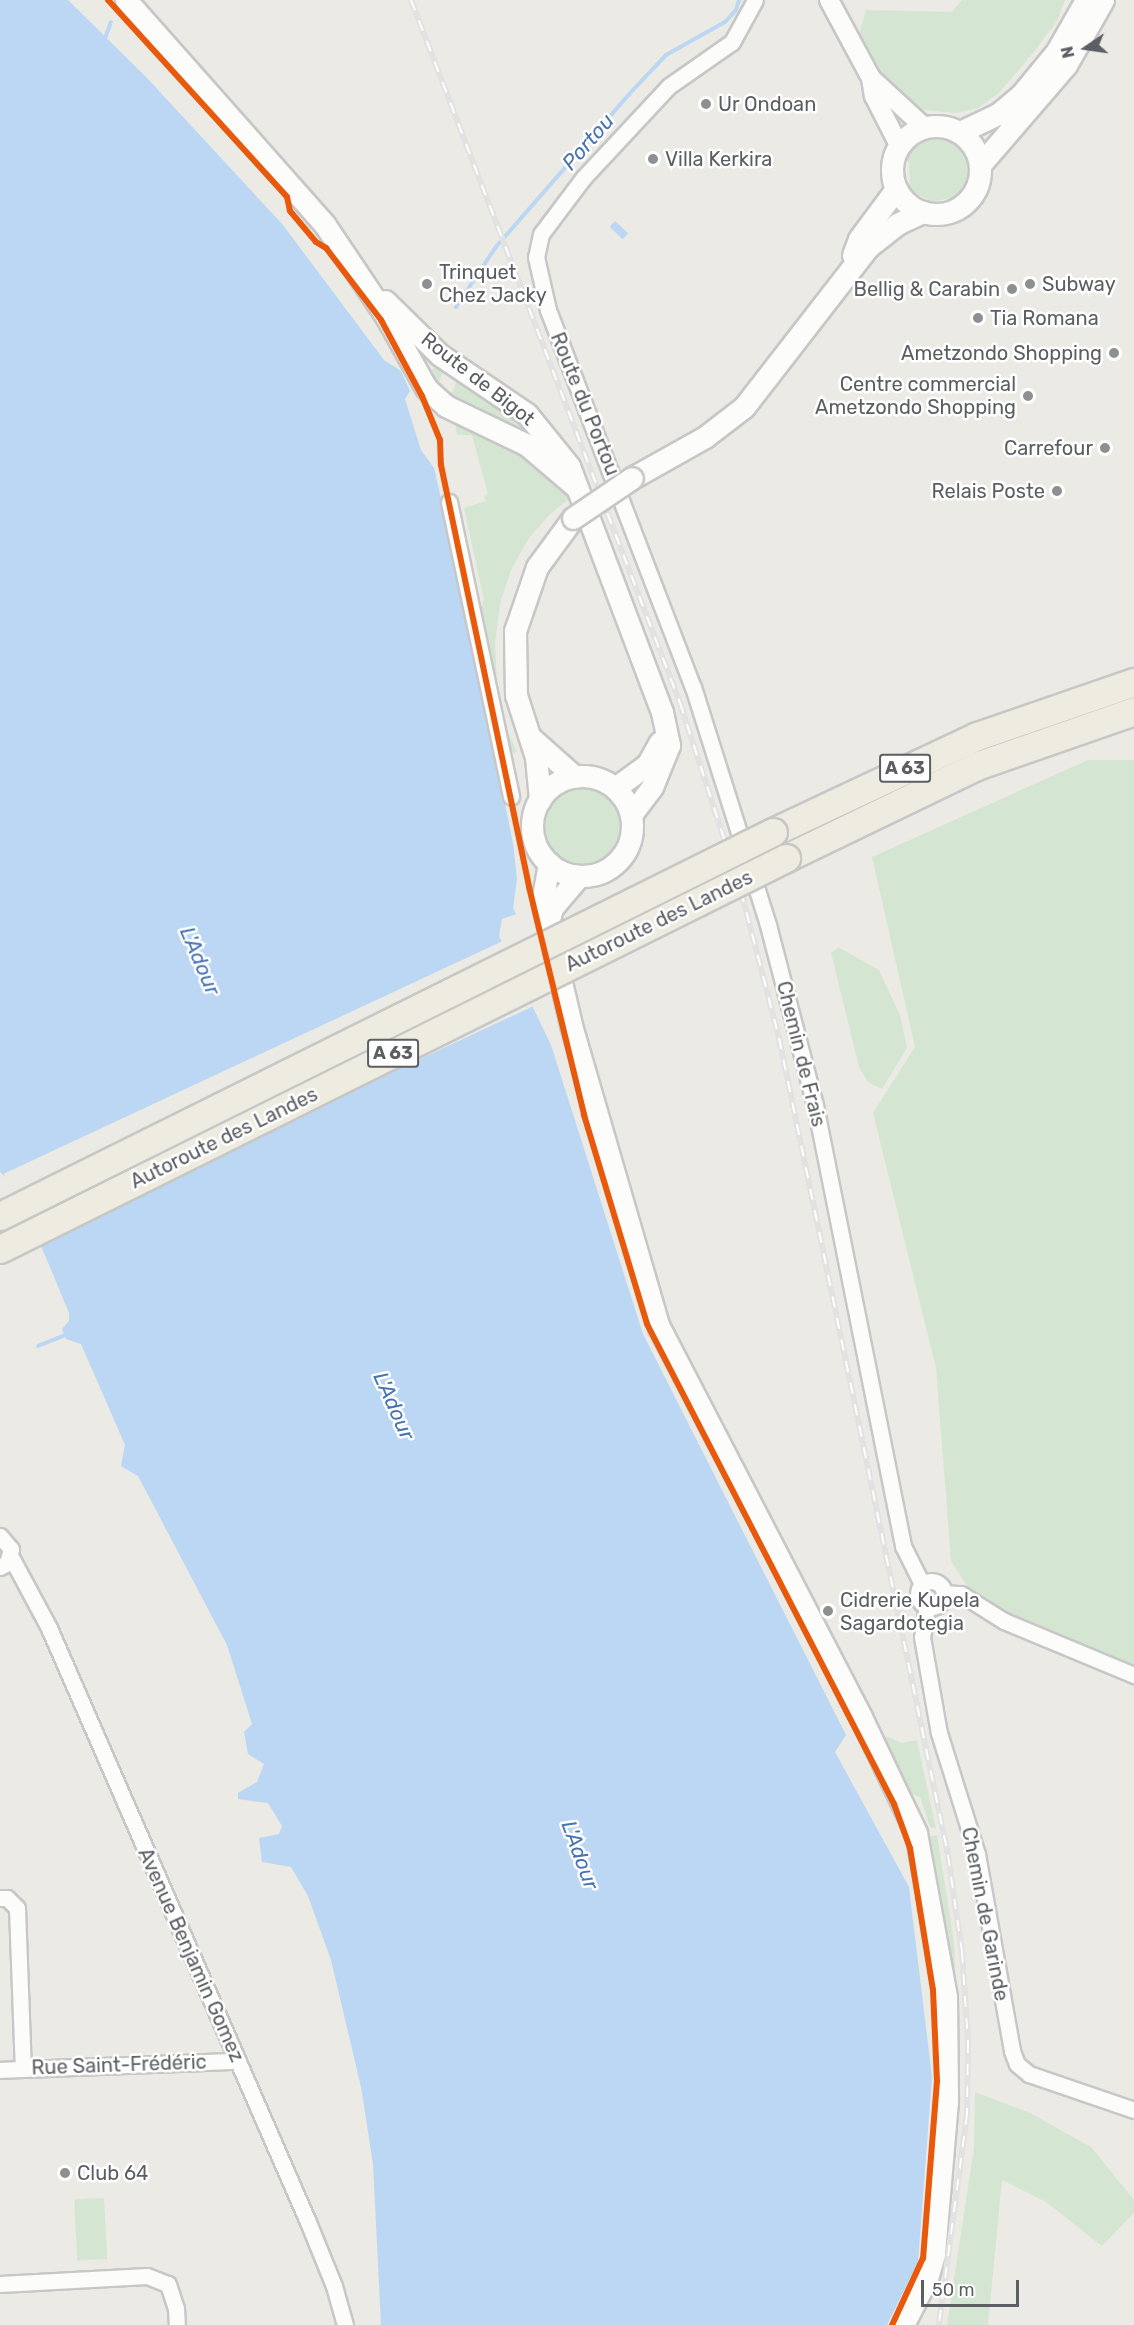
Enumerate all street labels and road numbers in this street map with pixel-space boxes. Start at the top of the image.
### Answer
street label: Route de Bigot [416,327,540,431]
street label: Route du Portou [545,329,625,479]
road number: A 63 [878,753,932,783]
street label: Autoroute des Landes [561,865,757,977]
street label: Chemin de Frais [771,979,831,1129]
road number: A 63 [366,1038,420,1068]
street label: Autoroute des Landes [126,1082,322,1194]
street label: Chemin de Garinde [956,1825,1014,2003]
street label: Avenue Benjamin Gomez [133,1844,249,2066]
street label: Rue Saint-Frédéric [31,2050,207,2080]

